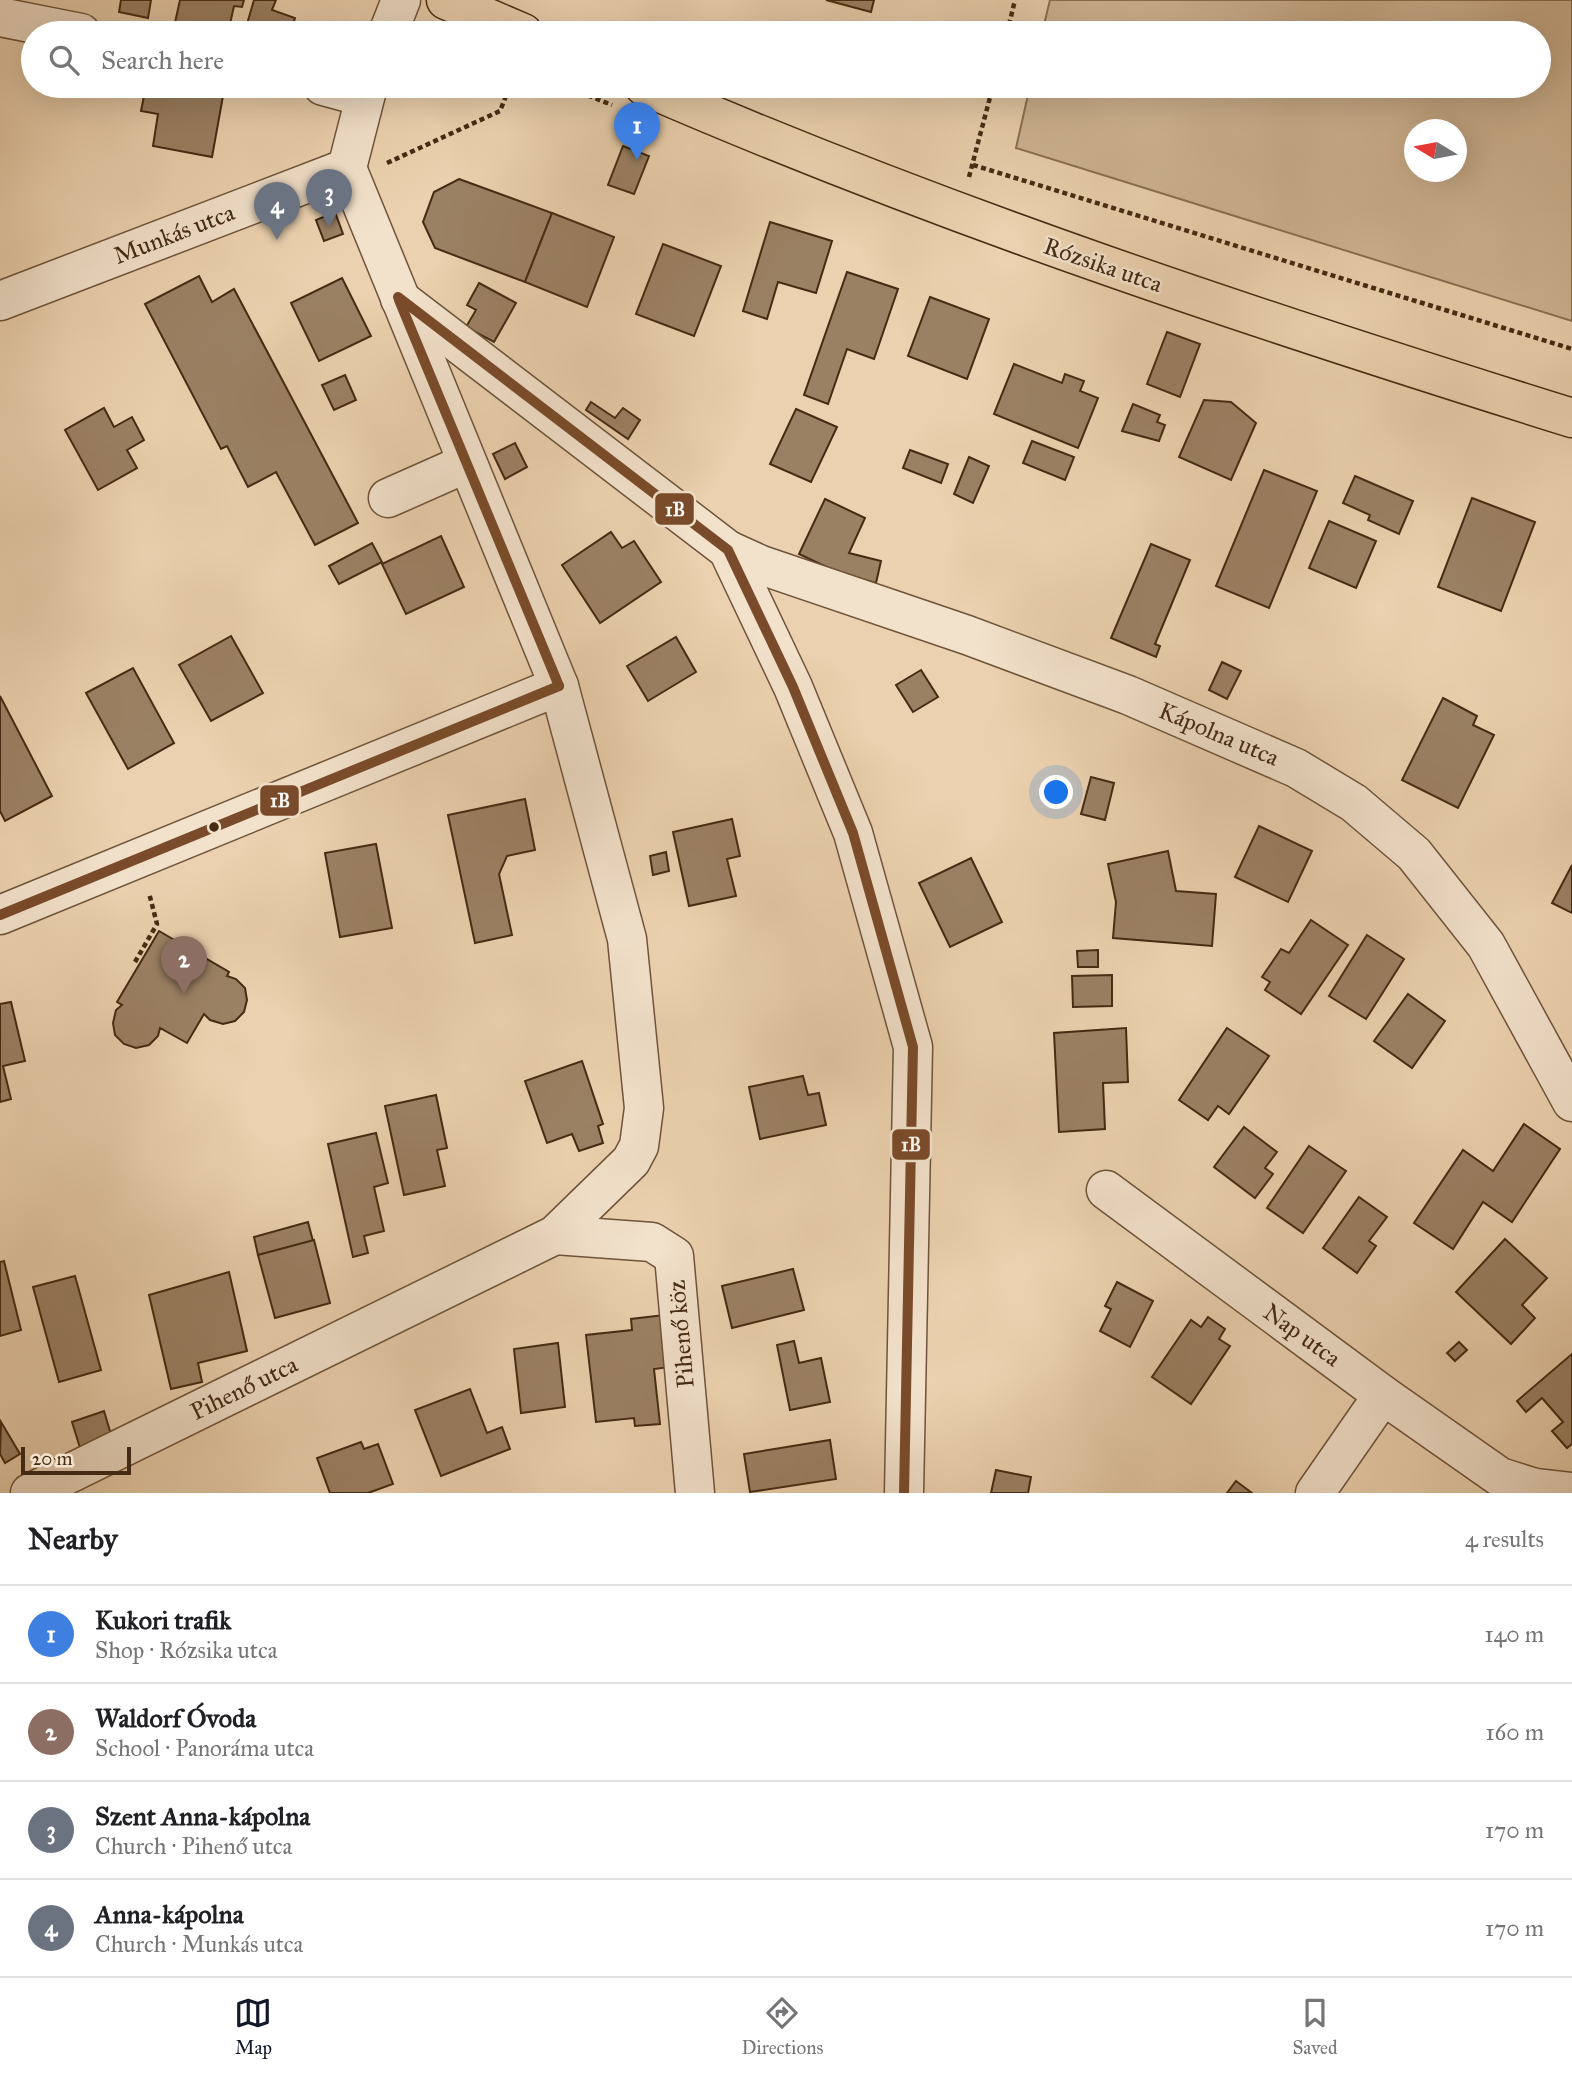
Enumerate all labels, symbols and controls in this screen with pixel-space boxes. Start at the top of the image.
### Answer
search box [21,21,1551,98]
icon: search [45,41,83,79]
text: Search here [101,44,224,76]
pin: 1 [614,102,660,160]
north arrow [1404,119,1467,182]
pin: 3 [306,169,352,227]
pin: 4 [254,182,300,240]
street label: Munkás utca [109,197,239,271]
street label: Rózsika utca [1040,231,1167,300]
line badge: 1B [654,492,695,526]
text: 1B [665,498,685,521]
street label: Kápolna utca [1154,695,1284,773]
your location [1039,775,1073,809]
line badge: 1B [259,784,300,817]
text: 1B [270,789,290,812]
unlabelled marker [207,820,221,834]
pin: 2 [161,936,207,994]
line badge: 1B [891,1128,931,1161]
text: 1B [901,1133,921,1156]
street label: Pihenő köz [661,1279,701,1389]
street label: Nap utca [1257,1297,1347,1374]
street label: Pihenő utca [185,1349,303,1427]
scale bar [21,1444,131,1476]
text: 20 m [32,1447,73,1470]
text: Nearby [28,1521,118,1557]
text: 4 results [1465,1525,1544,1553]
text: Kukori trafik [95,1604,231,1636]
text: 1 [46,1620,56,1648]
text: 140 m [1484,1620,1544,1648]
text: Shop · Rózsika utca [95,1636,277,1664]
text: Waldorf Óvoda [95,1702,256,1734]
text: 2 [45,1718,57,1746]
text: 160 m [1486,1718,1544,1746]
text: School · Panoráma utca [95,1734,314,1762]
text: Szent Anna-kápolna [95,1800,310,1832]
text: 3 [46,1816,56,1844]
text: 170 m [1485,1816,1544,1844]
text: Church · Pihenő utca [95,1832,292,1860]
text: Anna-kápolna [95,1898,244,1930]
text: 4 [45,1914,57,1942]
text: 170 m [1485,1914,1544,1942]
text: Church · Munkás utca [95,1930,303,1958]
tab: Map [234,1994,272,2059]
tab: Directions [741,1994,823,2059]
tab: Saved [1292,1994,1338,2059]

